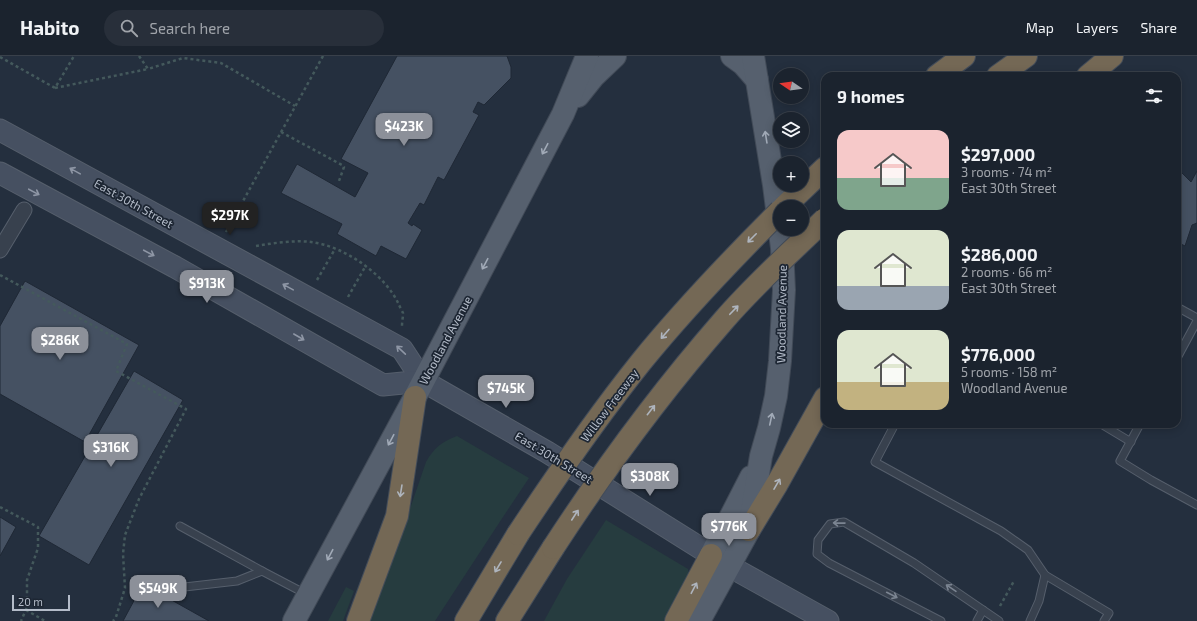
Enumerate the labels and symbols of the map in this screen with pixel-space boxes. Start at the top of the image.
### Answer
north arrow [773,68,809,104]
pin: $423K [376,113,432,147]
one-way arrow [762,131,770,144]
one-way arrow [541,143,548,155]
one-way arrow [69,167,81,174]
street label: East 30th Street [92,176,176,231]
one-way arrow [28,188,40,196]
pin: $297K [202,202,258,236]
one-way arrow [748,233,757,243]
one-way arrow [143,250,155,257]
one-way arrow [481,258,488,270]
street label: Woodland Avenue [773,265,789,363]
pin: $913K [179,270,235,304]
one-way arrow [282,282,294,290]
street label: Woodland Avenue [416,293,474,387]
one-way arrow [729,305,739,315]
pin: $286K [32,327,88,361]
one-way arrow [661,329,670,339]
one-way arrow [293,334,305,342]
one-way arrow [396,345,406,355]
street label: Willow Freeway [577,365,641,444]
pin: $745K [478,375,534,409]
one-way arrow [647,404,656,415]
one-way arrow [768,413,776,426]
street label: East 30th Street [513,428,596,486]
pin: $316K [83,434,139,468]
one-way arrow [387,434,395,446]
pin: $308K [622,463,678,497]
one-way arrow [773,478,781,490]
one-way arrow [397,484,405,497]
one-way arrow [571,510,579,521]
pin: $776K [701,513,757,547]
one-way arrow [833,520,846,527]
one-way arrow [325,549,333,561]
one-way arrow [493,561,501,573]
pin: $549K [130,575,186,609]
one-way arrow [690,582,698,594]
one-way arrow [946,584,957,592]
one-way arrow [886,592,898,600]
scale bar [12,593,70,612]

